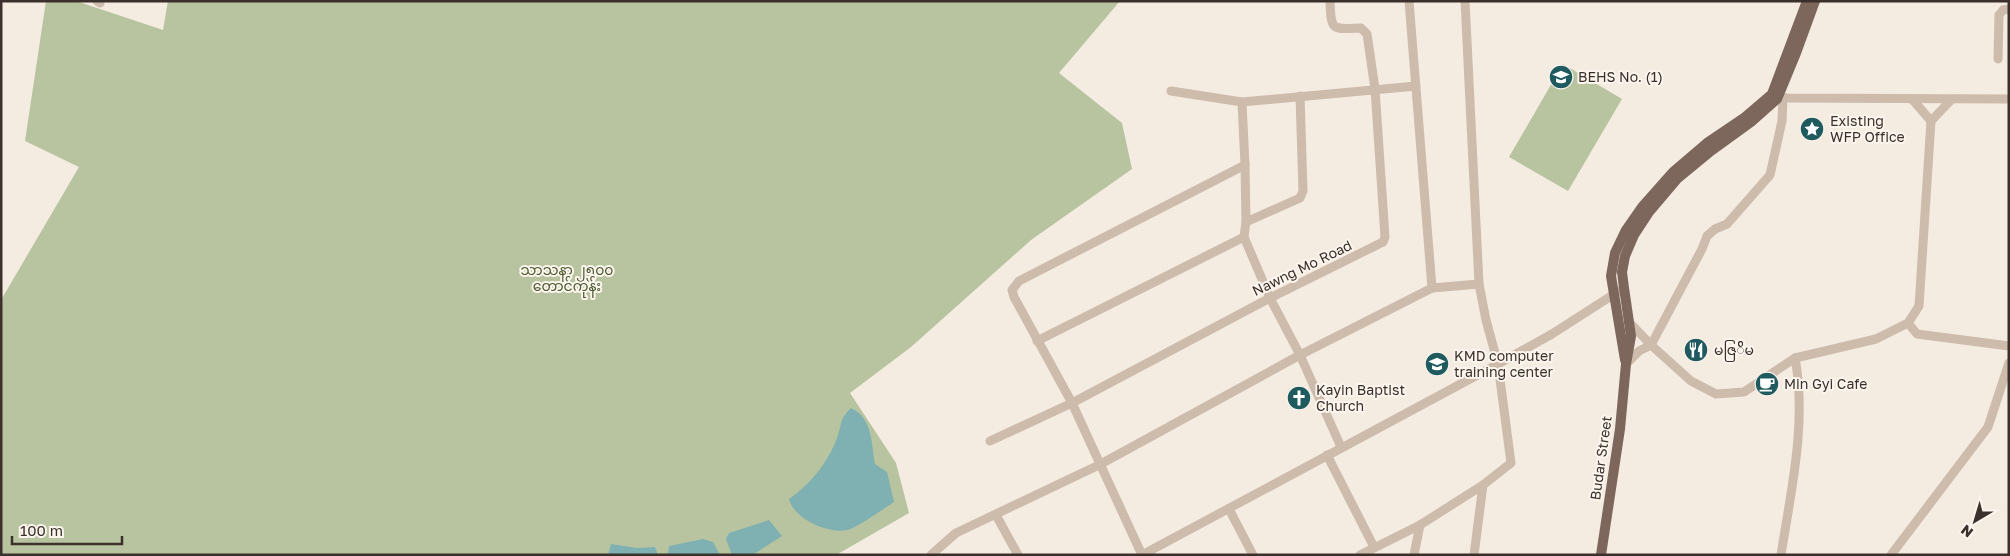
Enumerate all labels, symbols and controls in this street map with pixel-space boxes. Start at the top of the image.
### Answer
school or university icon: BEHS No. (1) [1548,64,1574,90]
place label: BEHS No. (1) [1578,68,1663,85]
place label: Existing WFP Office [1830,112,1905,145]
place icon: Existing WFP Office [1799,116,1825,142]
street label: Nawng Mo Road [1249,236,1354,299]
park label: သာသနာ ၂၅၀၀ တောင်ကုန်း [521,261,613,298]
restaurant icon: မဇြ်ိမ [1683,337,1709,363]
place label: မဇြ်ိမ [1714,340,1754,362]
place label: KMD computer training center [1454,347,1554,380]
school or university icon: KMD computer training center [1424,351,1450,377]
cafe icon: Min Gyi Cafe [1754,371,1780,397]
place label: Min Gyi Cafe [1784,375,1867,392]
place label: Kayin Baptist Church [1316,381,1405,414]
church icon: Kayin Baptist Church [1286,385,1312,411]
street label: Budar Street [1586,415,1615,501]
north arrow [1950,496,2000,546]
scale bar [12,514,122,546]
text: 100 m [20,521,63,539]
text: N [1957,522,1976,542]

